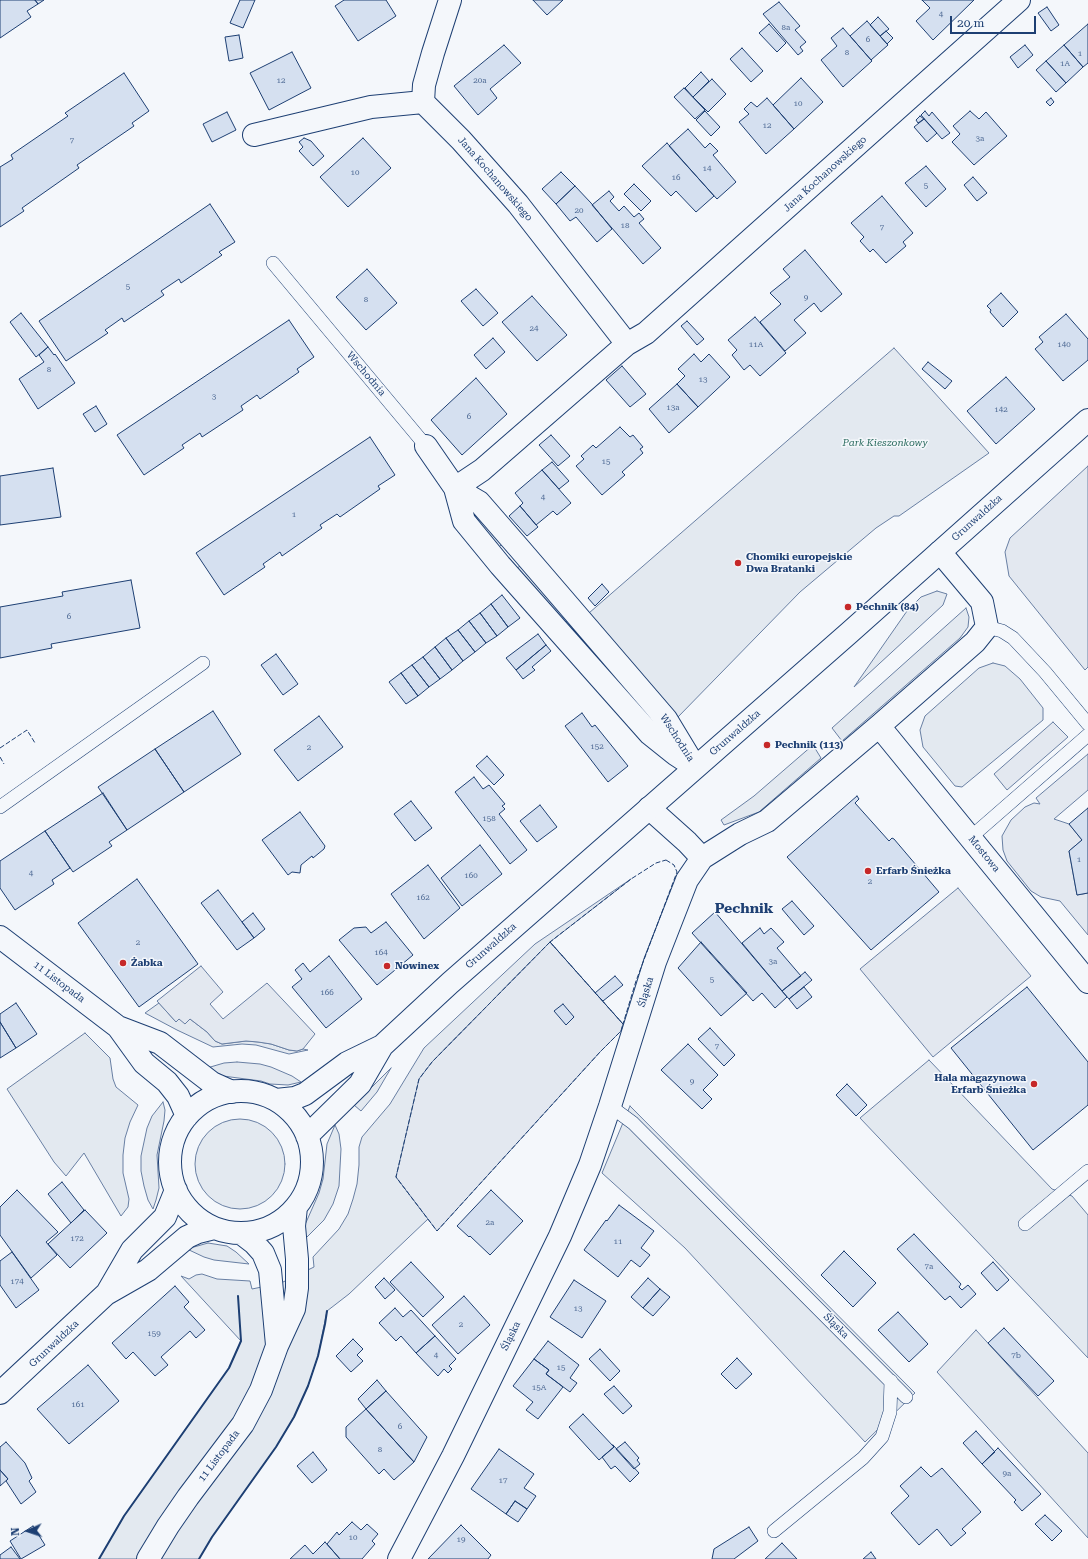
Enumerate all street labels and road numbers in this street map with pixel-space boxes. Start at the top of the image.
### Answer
street label: Jana Kochanowskiego [781,133,869,215]
street label: Jana Kochanowskiego [455,134,535,224]
street label: Wschodnia [344,349,388,399]
street label: Grunwaldzka [949,492,1005,544]
street label: Grunwaldzka [707,708,763,758]
street label: Wschodnia [657,712,697,764]
street label: Mostowa [966,833,1002,875]
street label: Grunwaldzka [463,921,519,971]
street label: 11 Listopada [31,959,87,1005]
street label: Śląska [636,975,656,1009]
street label: Śląska [821,1311,851,1341]
street label: Grunwaldzka [27,1318,81,1370]
street label: Śląska [499,1319,523,1353]
street label: 11 Listopada [196,1428,242,1484]

